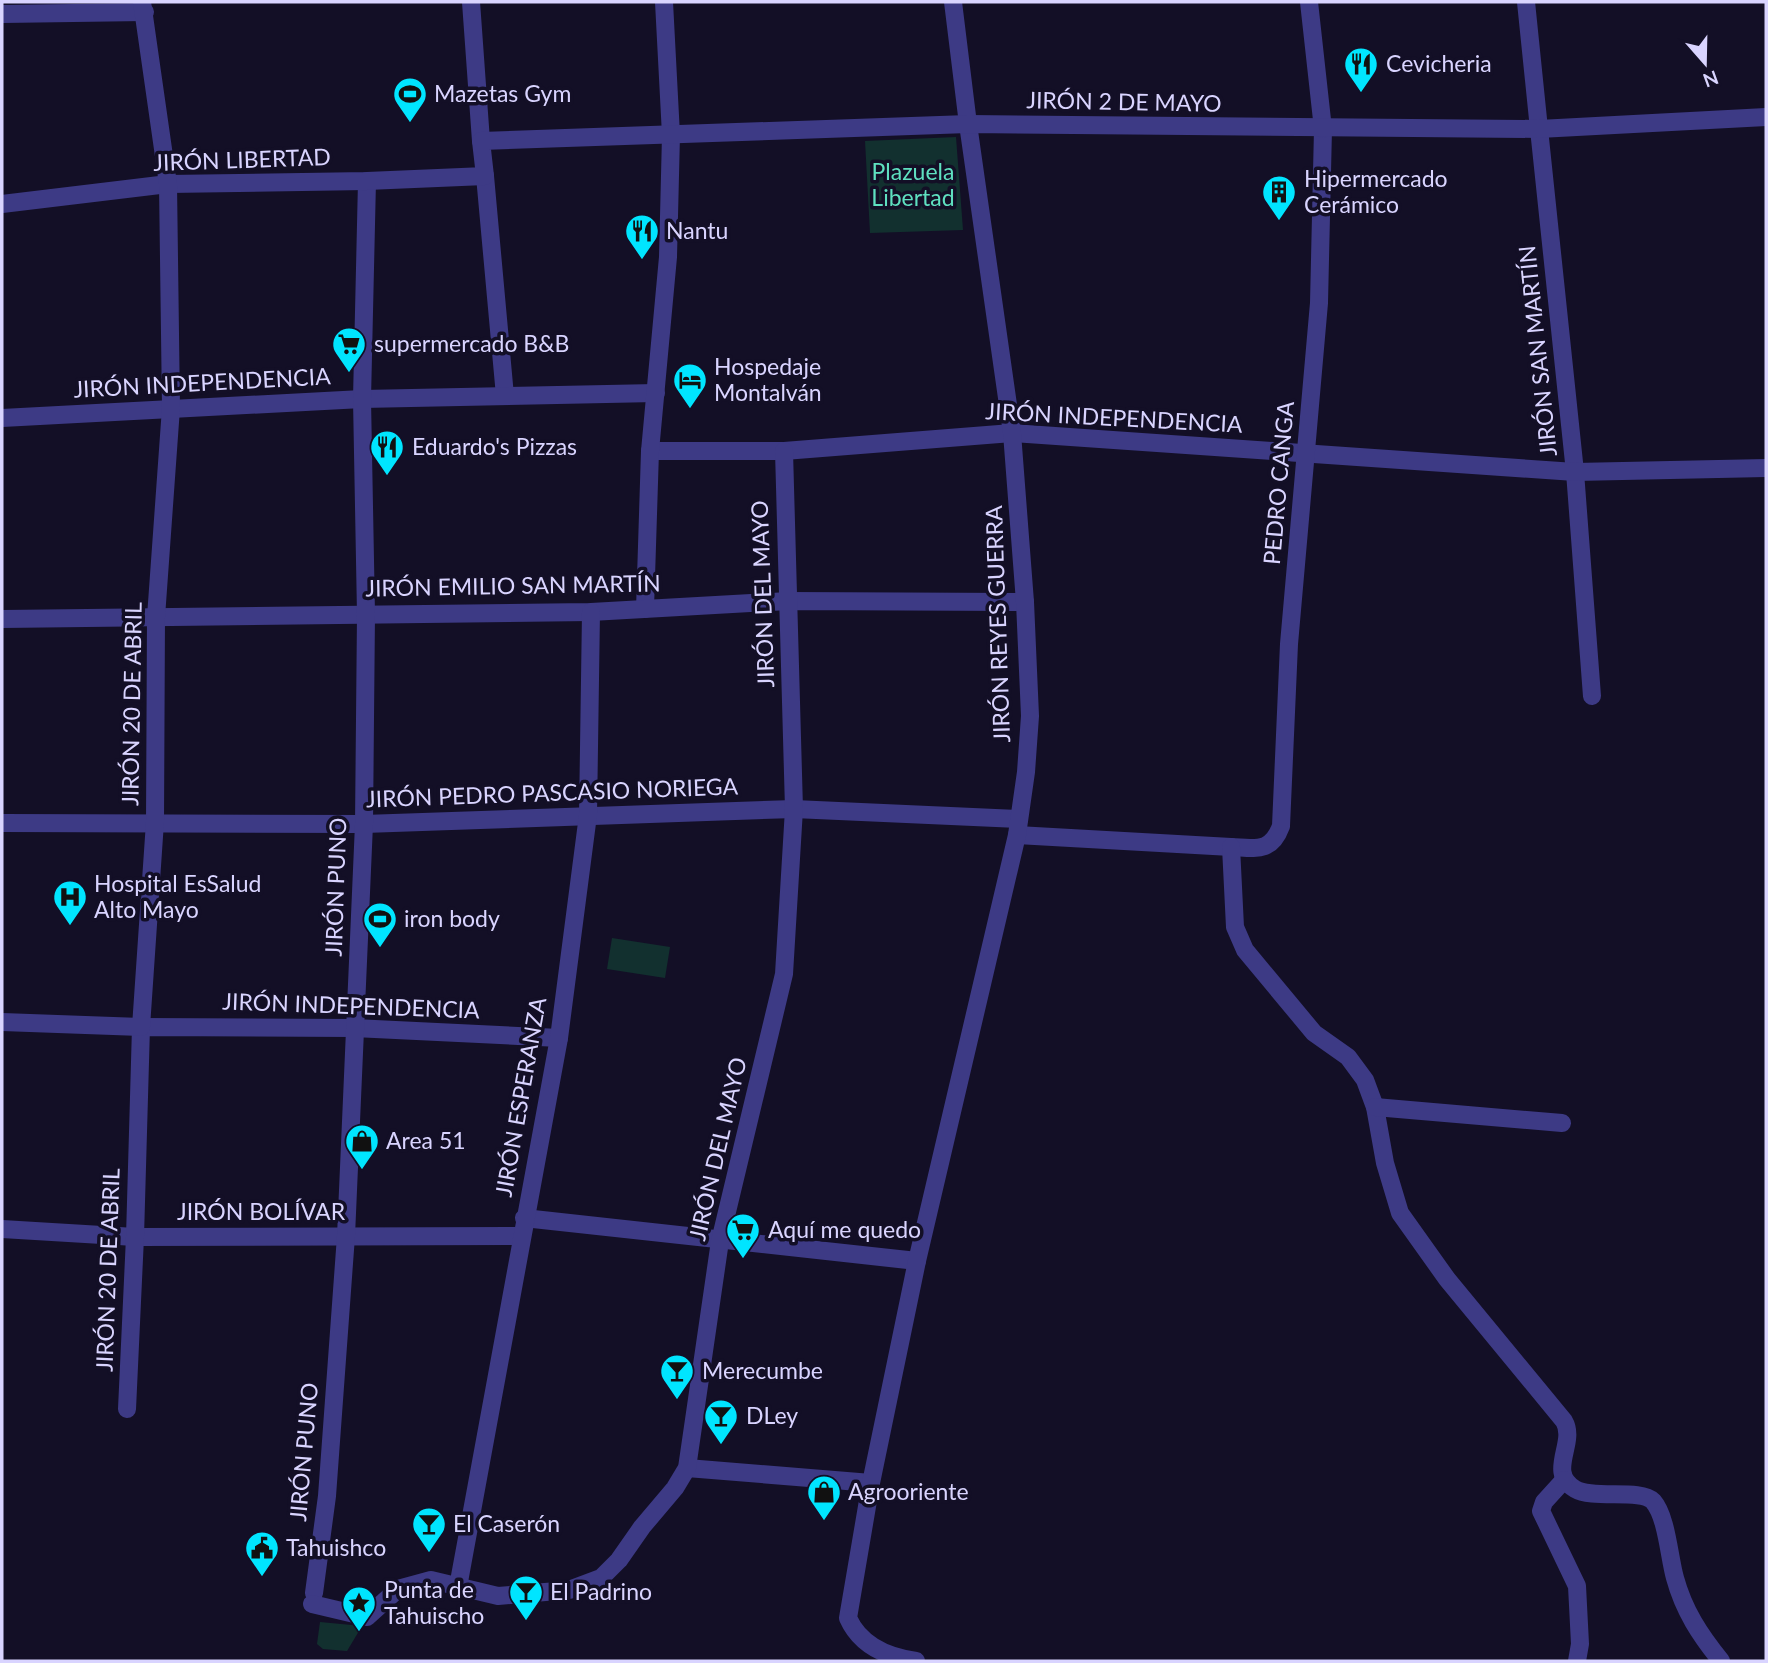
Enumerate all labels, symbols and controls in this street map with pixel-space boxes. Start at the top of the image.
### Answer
north arrow [1670,28,1740,98]
restaurant icon: Cevicheria [1342,45,1380,94]
place label: Cevicheria [1386,49,1492,77]
text: N [1700,66,1722,93]
sports icon: Mazetas Gym [391,75,429,124]
place label: Mazetas Gym [434,79,571,107]
street label: JIRÓN 2 DE MAYO [1026,85,1222,117]
street label: JIRÓN LIBERTAD [153,142,331,176]
park label: Plazuela Libertad [871,157,955,211]
place label: Hipermercado Cerámico [1304,164,1448,218]
building icon: Hipermercado Cerámico [1260,173,1298,222]
restaurant icon: Nantu [623,212,661,261]
place label: Nantu [666,216,728,244]
street label: JIRÓN SAN MARTÍN [1512,244,1562,458]
supermarket icon: supermercado B&B [330,325,368,374]
place label: supermercado B&B [374,329,570,357]
place label: Hospedaje Montalván [714,352,822,406]
street label: JIRÓN INDEPENDENCIA [73,361,332,403]
hotel icon: Hospedaje Montalván [671,361,709,410]
street label: JIRÓN INDEPENDENCIA [985,396,1244,438]
street label: PEDRO CANGA [1257,400,1299,566]
restaurant icon: Eduardo's Pizzas [368,428,406,477]
place label: Eduardo's Pizzas [412,432,577,460]
street label: JIRÓN DEL MAYO [745,500,779,688]
street label: JIRÓN REYES GUERRA [979,505,1015,743]
street label: JIRÓN EMILIO SAN MARTÍN [365,568,661,602]
street label: JIRÓN 20 DE ABRIL [115,602,147,806]
street label: JIRÓN PEDRO PASCASIO NORIEGA [365,771,739,812]
street label: JIRÓN PUNO [319,817,351,957]
place label: Hospital EsSalud Alto Mayo [94,869,261,923]
hospital icon: Hospital EsSalud Alto Mayo [51,878,89,927]
sports icon: iron body [361,900,399,949]
place label: iron body [404,904,500,932]
street label: JIRÓN INDEPENDENCIA [222,987,481,1023]
street label: JIRÓN ESPERANZA [489,994,551,1199]
street label: JIRÓN DEL MAYO [682,1054,752,1243]
shop icon: Area 51 [343,1122,381,1171]
place label: Area 51 [386,1126,466,1154]
street label: JIRÓN 20 DE ABRIL [89,1167,125,1372]
street label: JIRÓN BOLÍVAR [177,1197,346,1225]
supermarket icon: Aquí me quedo [724,1211,762,1260]
place label: Aquí me quedo [768,1215,921,1243]
bar icon: Merecumbe [658,1352,696,1401]
place label: Merecumbe [702,1356,823,1384]
street label: JIRÓN PUNO [283,1381,323,1522]
bar icon: DLey [702,1397,740,1446]
place label: DLey [746,1401,798,1429]
shop icon: Agrooriente [805,1473,843,1522]
place label: Agrooriente [848,1477,969,1505]
bar icon: El Caserón [410,1505,448,1554]
place label: El Caserón [453,1509,560,1537]
public building icon: Tahuishco [243,1529,281,1578]
place label: Tahuishco [286,1533,386,1561]
bar icon: El Padrino [507,1573,545,1622]
place label: Punta de Tahuischo [384,1575,484,1629]
place label: El Padrino [550,1577,652,1605]
place icon: Punta de Tahuischo [340,1584,378,1633]

